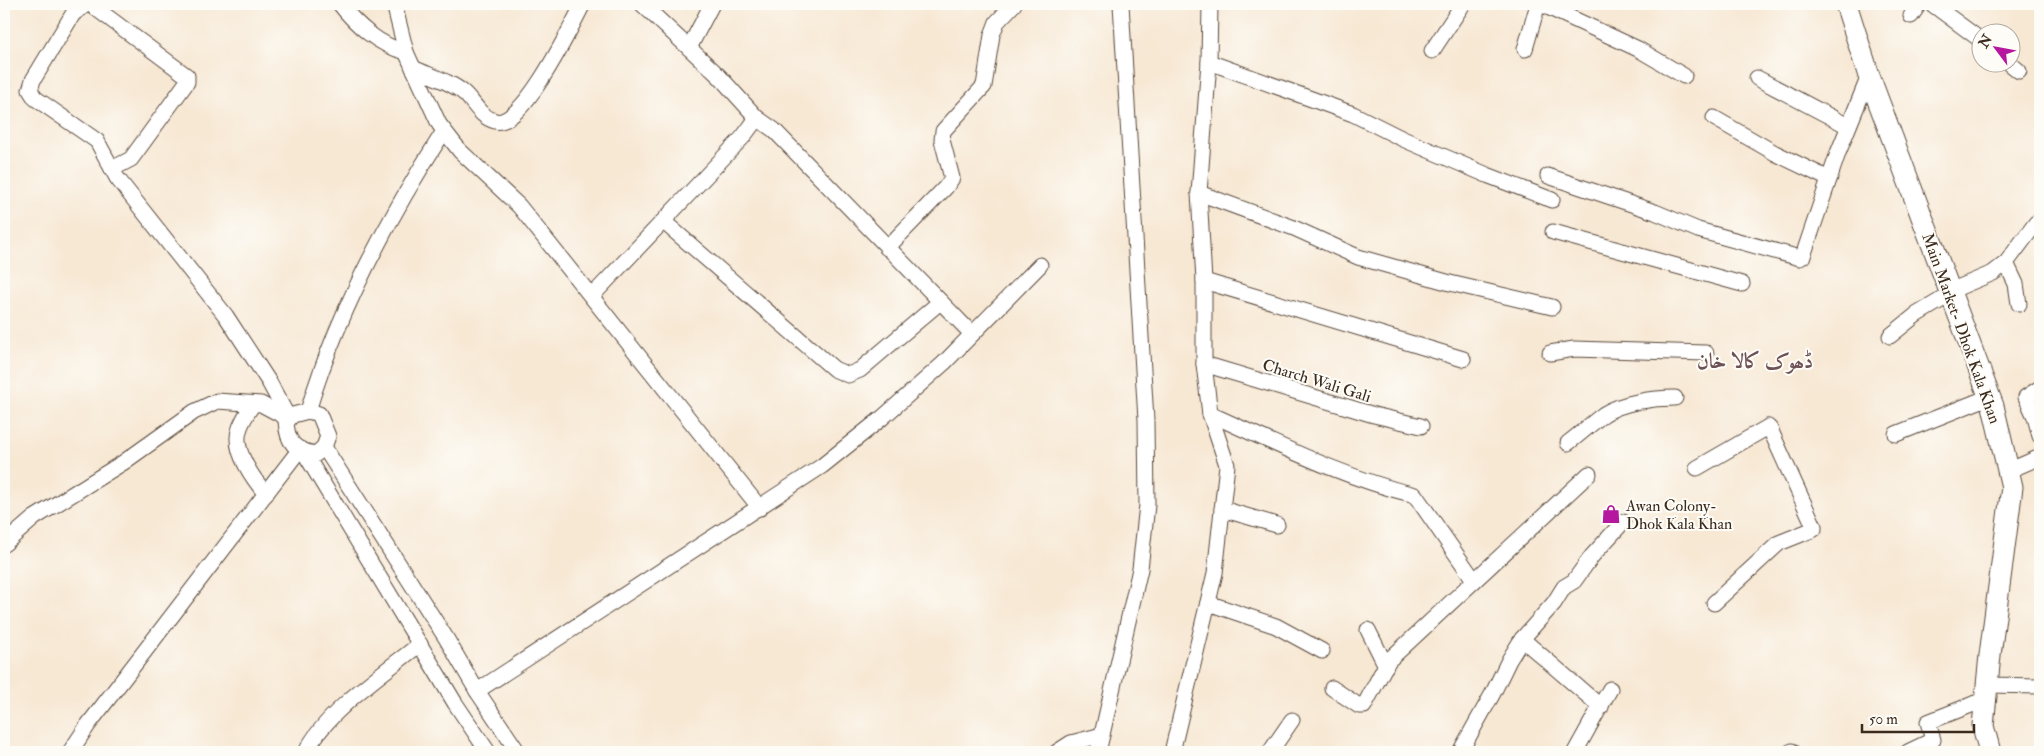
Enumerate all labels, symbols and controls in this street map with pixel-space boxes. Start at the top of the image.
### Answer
north arrow [1972,22,2022,72]
text: N [1974,31,1996,52]
street label: Main Market- Dhok Kala Khan [1917,230,2005,426]
district label: ڈھوک کالا خان [1697,348,1813,375]
street label: Charch Wali Gali [1260,355,1373,407]
place label: Awan Colony- Dhok Kala Khan [1625,496,1732,534]
shop icon: Awan Colony- Dhok Kala Khan [1600,503,1622,525]
scale bar [1862,701,1974,733]
text: 50 m [1869,710,1898,729]

